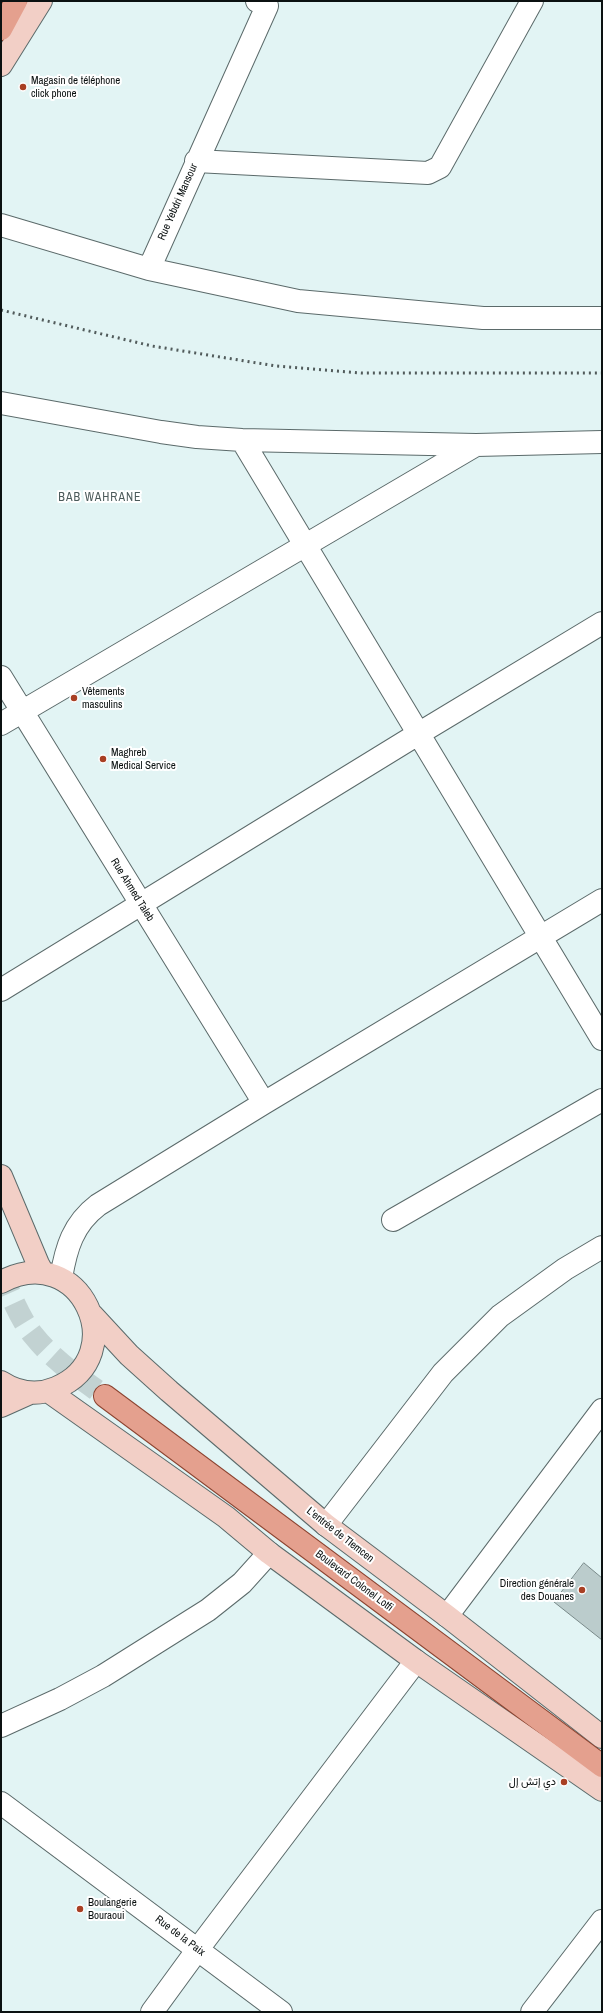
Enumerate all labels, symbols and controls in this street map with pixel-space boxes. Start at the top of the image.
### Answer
place label: Magasin de téléphone click phone [31,74,120,100]
marker: Magasin de téléphone click phone [18,82,28,92]
street label: Rue Yebdri Mansour [155,162,201,242]
district label: BAB WAHRANE [58,491,142,505]
place label: Vêtements masculins [82,685,125,711]
marker: Vêtements masculins [69,693,79,703]
place label: Maghreb Medical Service [111,746,176,772]
marker: Maghreb Medical Service [98,754,108,764]
street label: Rue Ahmed Taleb [107,856,157,924]
street label: L'entrée de Tlemcen [304,1505,376,1565]
street label: Boulevard Colonel Lotfi [313,1548,395,1614]
place label: Direction générale des Douanes [500,1577,574,1603]
marker: Direction générale des Douanes [577,1585,587,1595]
place label: دي إتش إل [509,1775,556,1789]
marker: دي إتش إل [559,1777,569,1787]
place label: Boulangerie Bouraoui [88,1896,137,1922]
marker: Boulangerie Bouraoui [75,1904,85,1914]
street label: Rue de la Paix [152,1913,208,1959]

